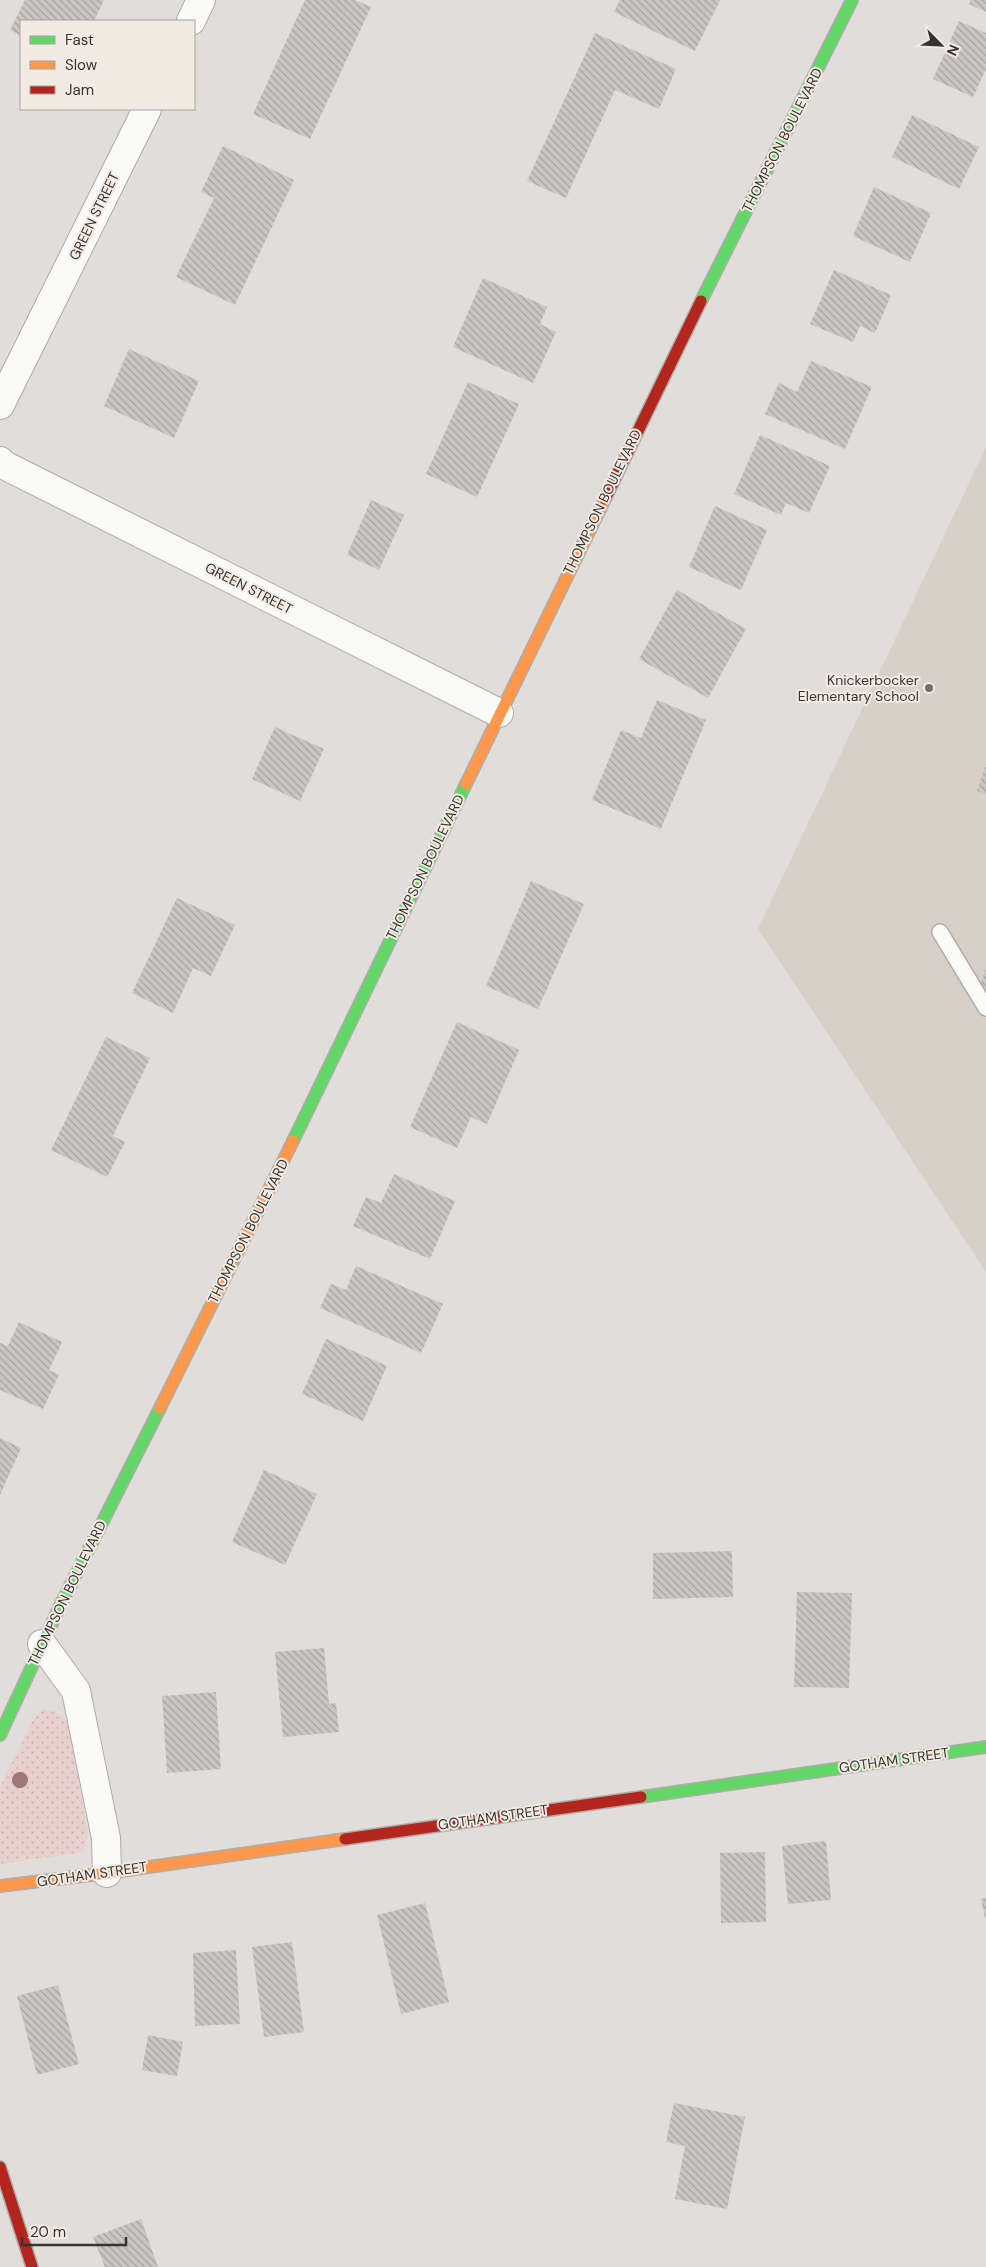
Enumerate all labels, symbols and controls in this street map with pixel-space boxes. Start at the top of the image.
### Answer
legend [20,20,195,110]
north arrow [916,20,966,70]
text: Fast [65,30,94,50]
text: N [943,42,963,59]
text: Slow [65,55,98,75]
street label: THOMPSON BOULEVARD [738,65,826,215]
text: Jam [65,80,94,100]
street label: GREEN STREET [65,169,123,263]
street label: THOMPSON BOULEVARD [559,426,645,578]
street label: GREEN STREET [202,558,296,618]
place label: Knickerbocker Elementary School [798,671,919,705]
marker: Knickerbocker Elementary School [923,682,935,694]
street label: THOMPSON BOULEVARD [382,791,468,943]
street label: THOMPSON BOULEVARD [204,1156,292,1306]
street label: THOMPSON BOULEVARD [24,1517,110,1669]
street label: GOTHAM STREET [838,1743,950,1777]
street label: GOTHAM STREET [437,1800,549,1834]
street label: GOTHAM STREET [36,1857,148,1891]
scale bar [22,2214,126,2246]
text: 20 m [30,2222,66,2242]

